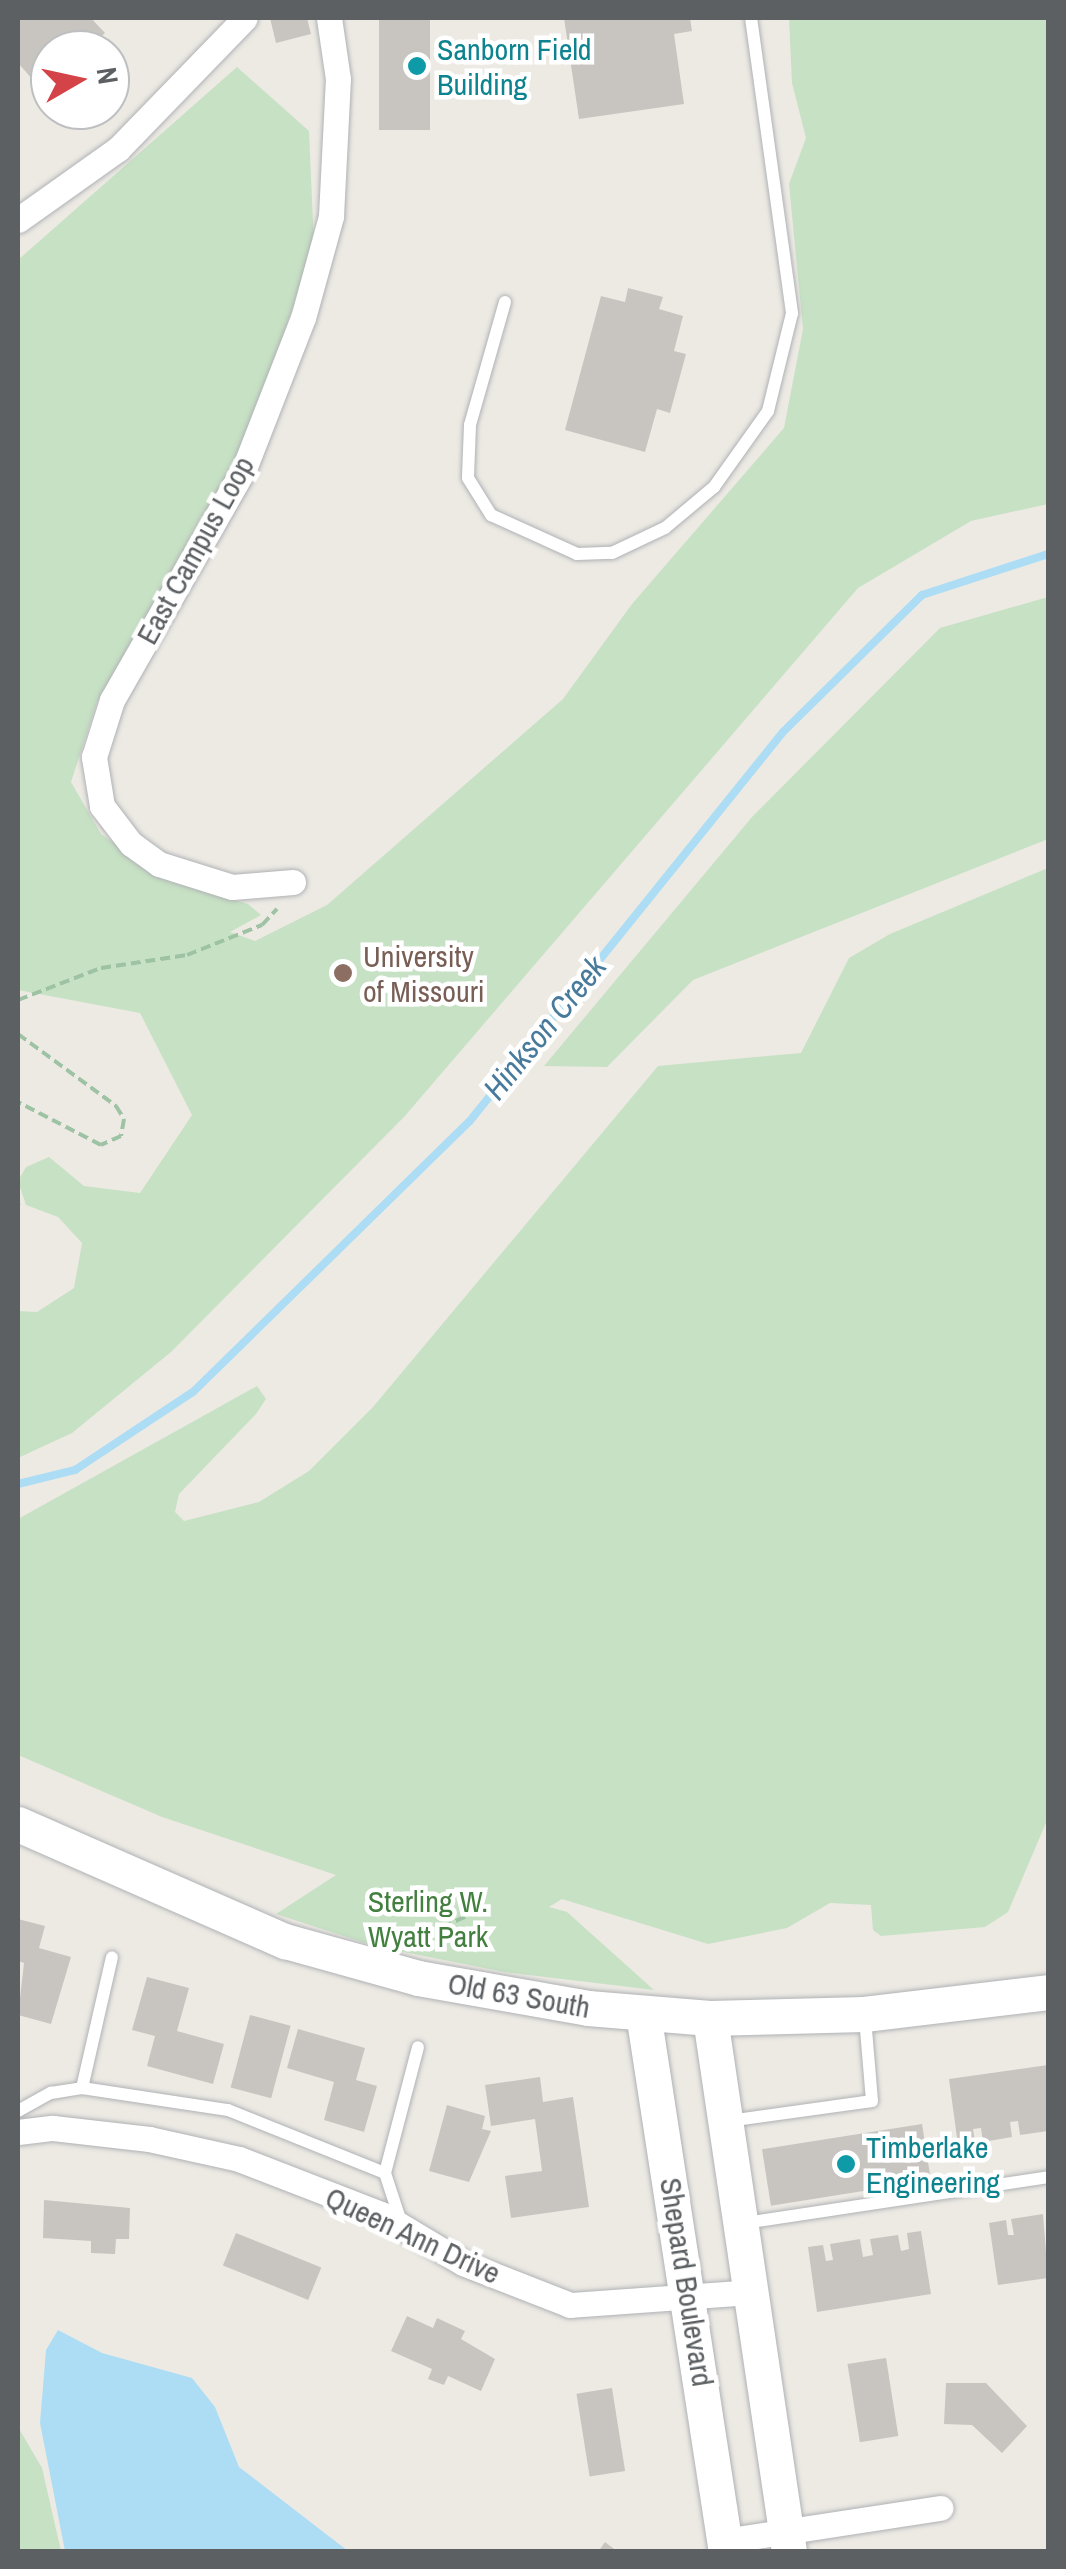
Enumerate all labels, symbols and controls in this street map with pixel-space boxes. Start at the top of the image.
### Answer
north arrow [30,30,130,130]
place label: Sanborn Field Building [437,31,592,102]
marker: Sanborn Field Building [406,55,428,77]
text: N [88,64,128,87]
street label: East Campus Loop [129,450,261,650]
place label: University of Missouri [363,938,485,1008]
water label: Hinkson Creek [475,948,615,1108]
marker: University of Missouri [332,962,354,984]
park label: Sterling W. Wyatt Park [368,1883,488,1954]
street label: Old 63 South [445,1965,593,2025]
place label: Timberlake Engineering [866,2129,1000,2200]
marker: Timberlake Engineering [835,2153,857,2175]
street label: Shepard Boulevard [653,2175,721,2389]
street label: Queen Ann Drive [319,2179,507,2291]

